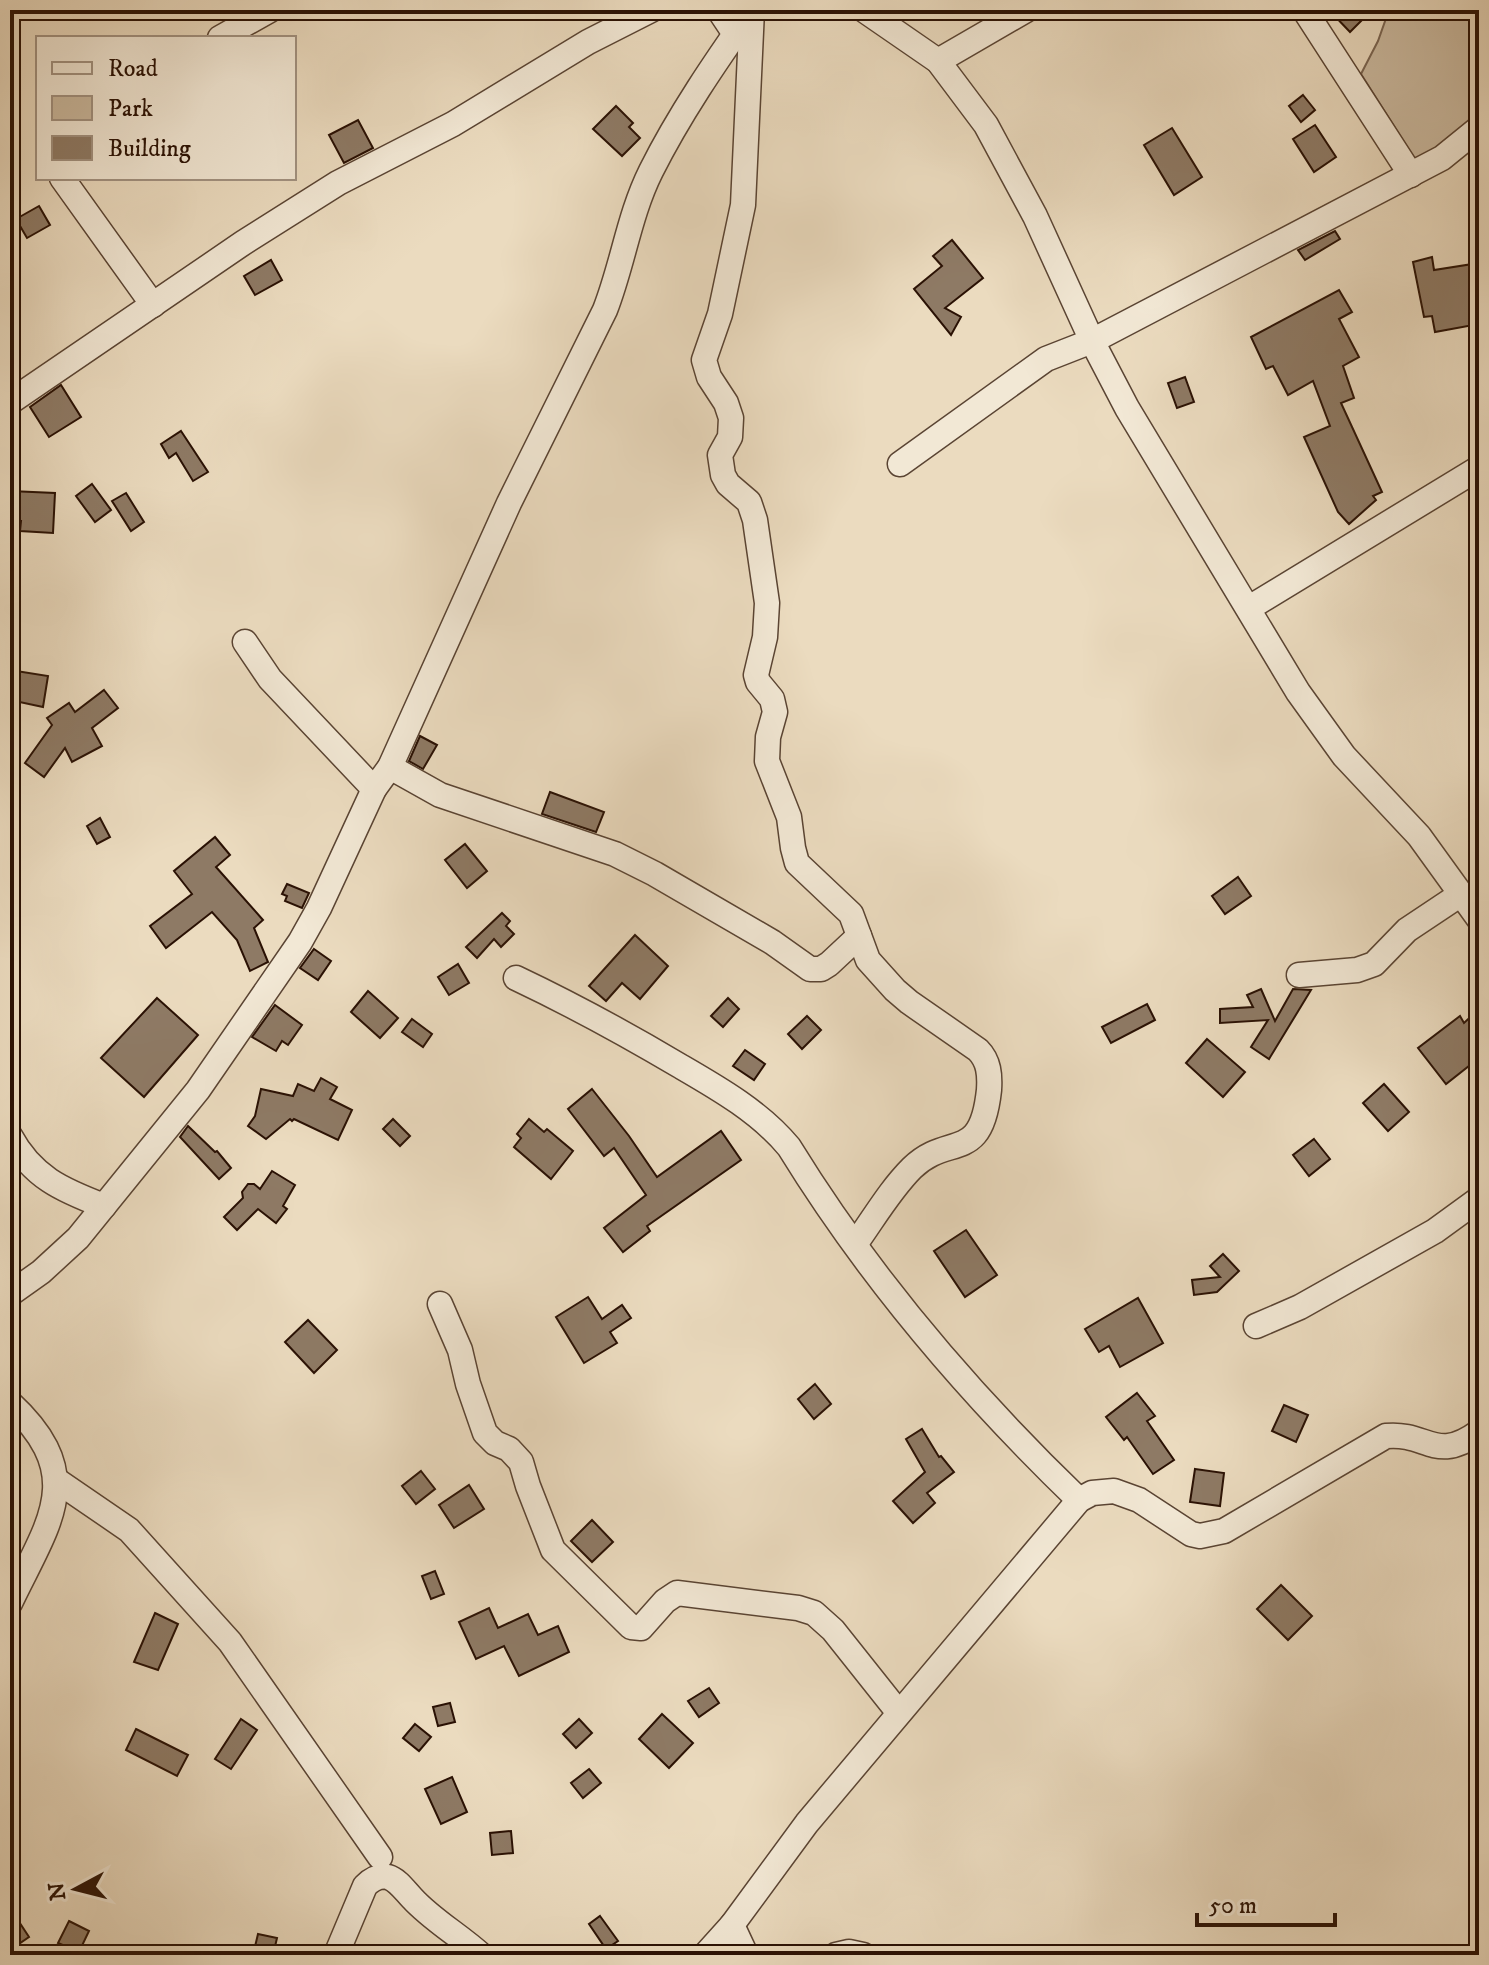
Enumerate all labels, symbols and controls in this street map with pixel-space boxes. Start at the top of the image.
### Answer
legend [36,36,296,180]
text: Road [108,54,158,84]
text: Park [108,94,153,124]
text: Building [108,134,191,164]
north arrow [36,1849,116,1929]
scale bar [1197,1877,1335,1927]
text: N [43,1881,72,1902]
text: 50 m [1209,1891,1257,1921]

